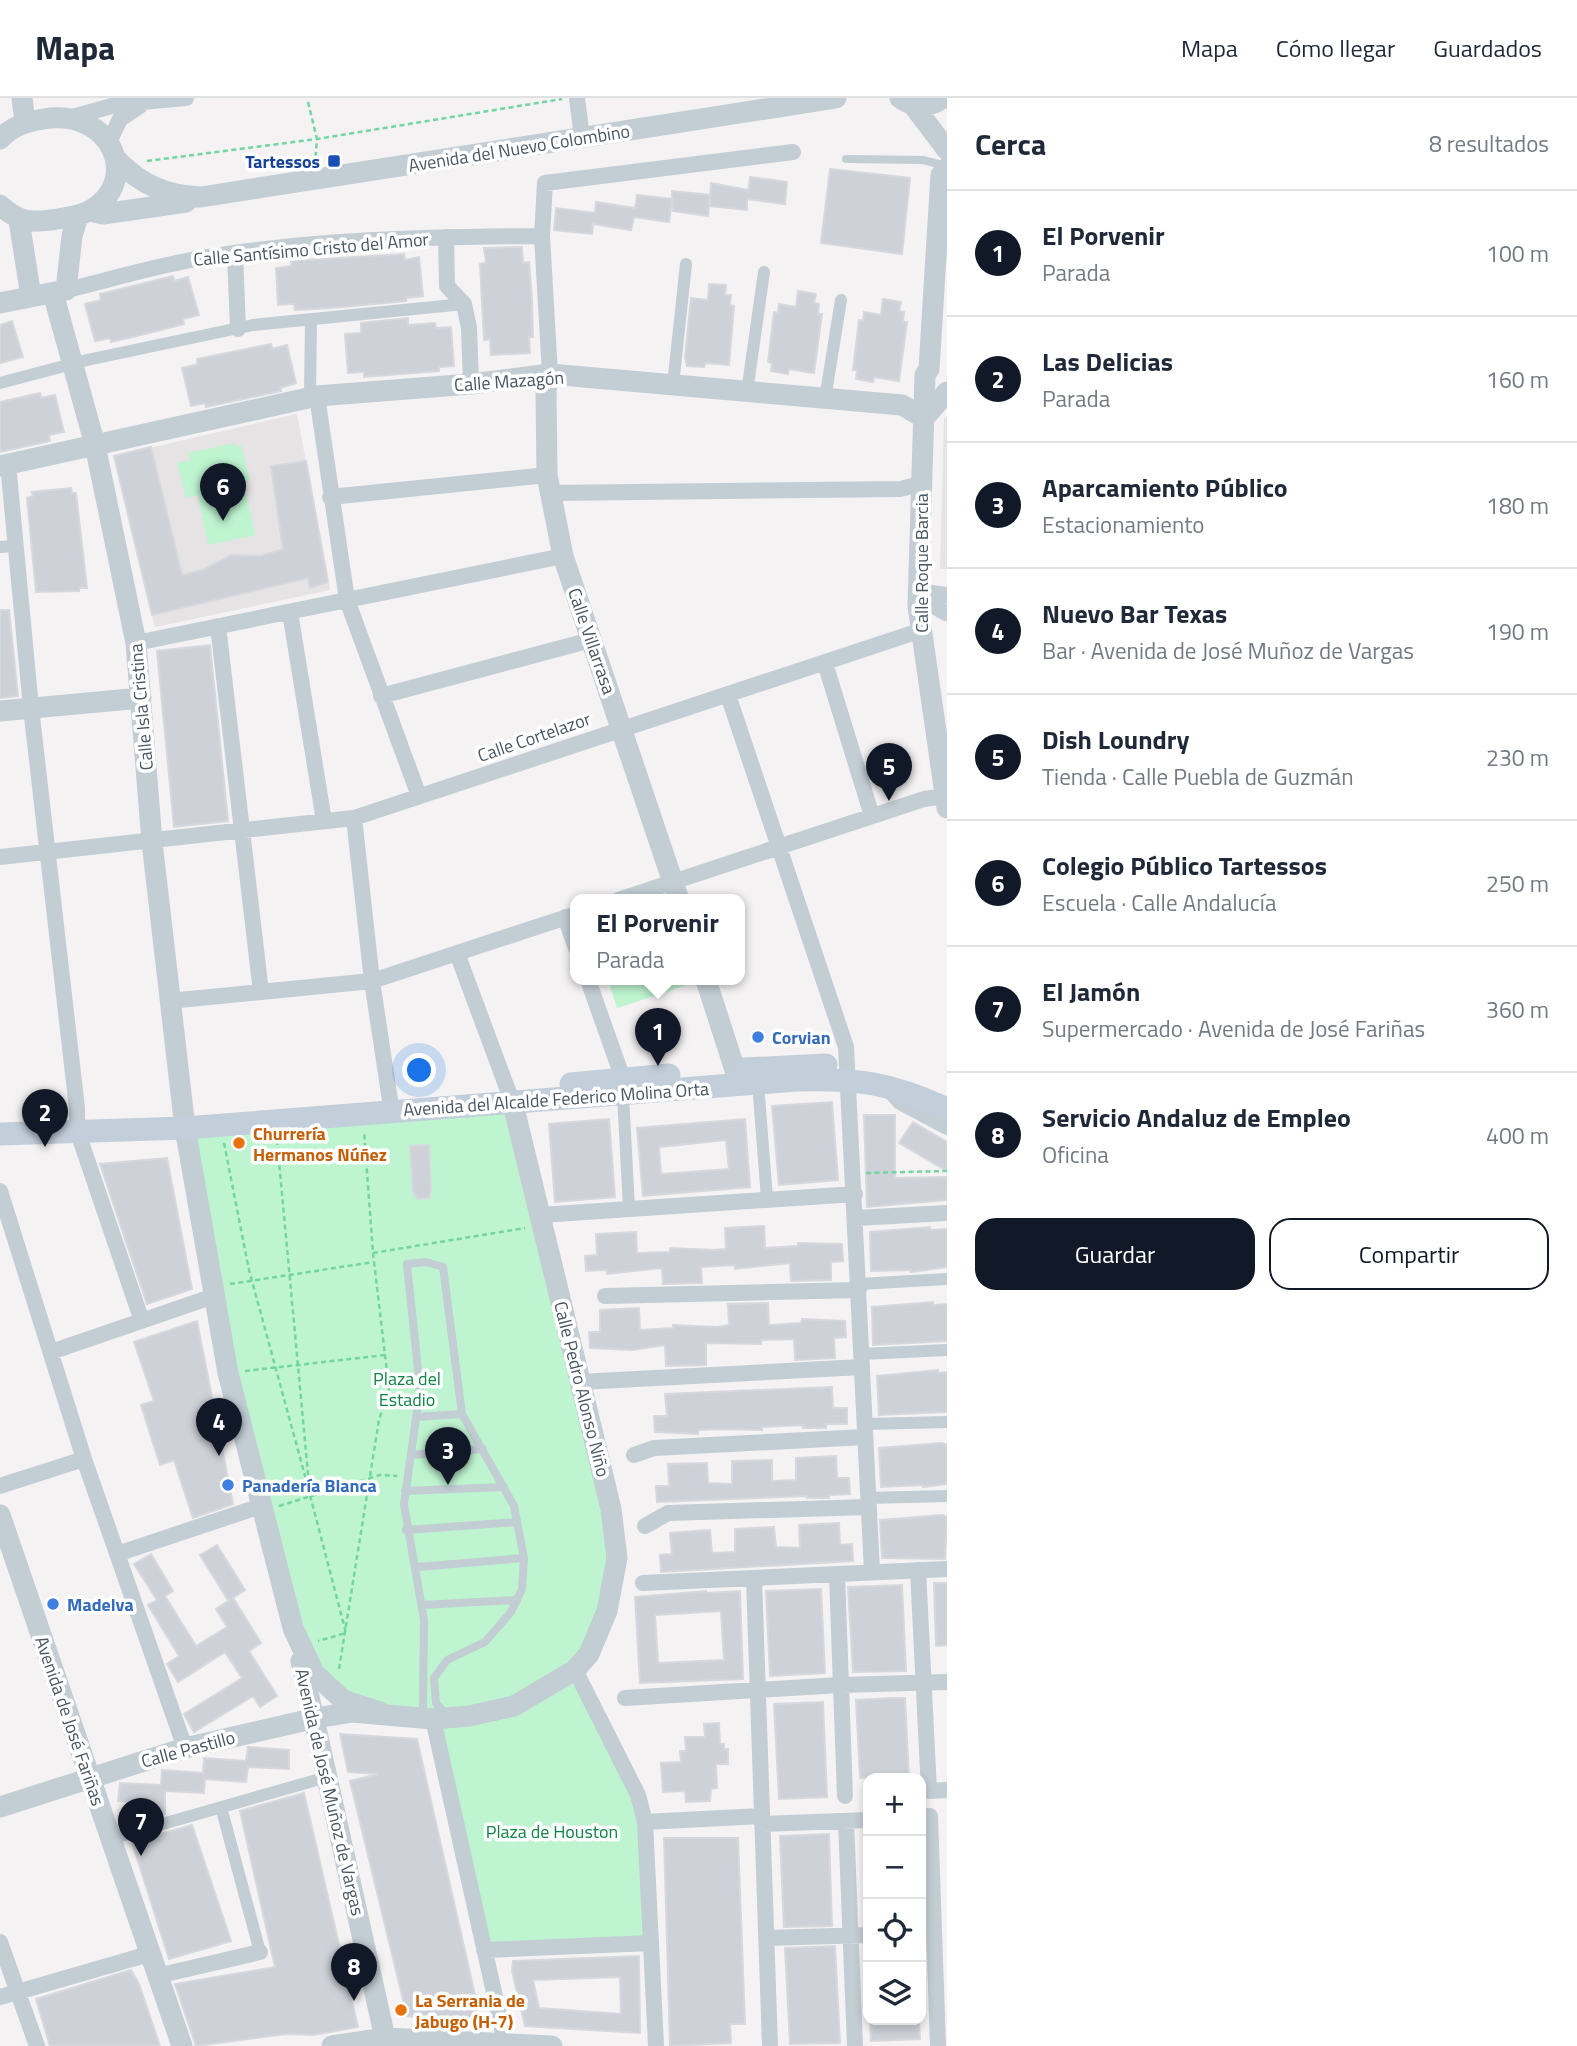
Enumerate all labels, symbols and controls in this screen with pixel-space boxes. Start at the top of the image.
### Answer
text: Mapa [35,23,115,73]
text: Mapa [1181,30,1238,66]
text: Cómo llegar [1276,30,1395,66]
text: Guardados [1433,30,1542,66]
street label: Avenida del Nuevo Colombino [406,117,632,179]
text: Cerca [975,121,1046,167]
text: 8 resultados [1429,126,1549,161]
place label: Tartessos [245,148,320,175]
marker: Tartessos [326,153,342,169]
text: El Porvenir [1042,216,1165,255]
street label: Calle Santísimo Cristo del Amor [192,225,430,273]
text: 1 [992,236,1004,271]
text: 100 m [1486,236,1549,271]
text: Parada [1042,255,1110,290]
text: Las Delicias [1042,342,1173,381]
text: 2 [992,362,1004,397]
text: 160 m [1486,362,1549,397]
street label: Calle Mazagón [453,364,565,398]
text: Parada [1042,381,1110,416]
pin: 6 [200,463,246,521]
text: Aparcamiento Público [1042,468,1288,507]
text: 3 [992,488,1004,523]
text: 180 m [1486,488,1549,523]
street label: Calle Roque Barcia [908,493,935,633]
text: Estacionamiento [1042,507,1204,542]
street label: Calle Villarrasa [561,584,623,698]
text: Nuevo Bar Texas [1042,594,1227,633]
text: 4 [992,614,1004,649]
text: 190 m [1486,614,1549,649]
text: Bar · Avenida de José Muñoz de Vargas [1042,633,1414,668]
street label: Calle Isla Cristina [122,642,160,772]
street label: Calle Cortelazor [474,705,594,769]
text: Dish Loundry [1042,720,1189,759]
text: 5 [992,740,1004,775]
text: 230 m [1486,740,1549,775]
pin: 5 [866,743,912,801]
text: Tienda · Calle Puebla de Guzmán [1042,759,1354,794]
text: Colegio Público Tartessos [1042,846,1327,885]
text: 6 [992,866,1004,901]
text: 250 m [1486,866,1549,901]
text: Escuela · Calle Andalucía [1042,885,1276,920]
popup [570,894,745,985]
text: El Porvenir [596,903,719,942]
text: Parada [596,942,664,977]
text: El Jamón [1042,972,1140,1011]
text: 7 [992,992,1004,1027]
text: 360 m [1486,992,1549,1027]
pin: 1 [635,1008,681,1066]
text: Supermercado · Avenida de José Fariñas [1042,1011,1425,1046]
place label: Corvian [772,1024,831,1051]
marker: Corvian [750,1029,766,1045]
your location [402,1053,436,1087]
street label: Avenida del Alcalde Federico Molina Orta [402,1075,710,1123]
pin: 2 [22,1089,68,1147]
text: Servicio Andaluz de Empleo [1042,1098,1351,1137]
text: 8 [992,1118,1004,1153]
text: 400 m [1486,1118,1549,1153]
place label: Churrería Hermanos Núñez [253,1120,387,1168]
marker: Churrería Hermanos Núñez [231,1135,247,1151]
text: Oficina [1042,1137,1109,1172]
button: Guardar [975,1218,1255,1290]
button: Compartir [1269,1218,1549,1290]
street label: Calle Pedro Alonso Niño [547,1298,617,1480]
park label: Plaza del Estadio [373,1365,441,1413]
pin: 4 [196,1398,242,1456]
pin: 3 [425,1427,471,1485]
place label: Panadería Blanca [242,1472,377,1499]
marker: Panadería Blanca [220,1477,236,1493]
place label: Madelva [67,1591,134,1618]
marker: Madelva [45,1596,61,1612]
street label: Avenida de José Fariñas [28,1633,112,1809]
street label: Avenida de José Muñoz de Vargas [288,1666,372,1918]
street label: Calle Pastillo [138,1724,238,1774]
map controls [863,1773,926,2025]
button: + [863,1773,926,1836]
pin: 7 [118,1798,164,1856]
park label: Plaza de Houston [486,1818,618,1845]
button: − [863,1836,926,1899]
button: locate [863,1899,926,1962]
pin: 8 [331,1943,377,2001]
button: layers [863,1962,926,2025]
place label: La Serrania de Jabugo (H-7) [415,1987,525,2035]
marker: La Serrania de Jabugo (H-7) [393,2002,409,2018]

